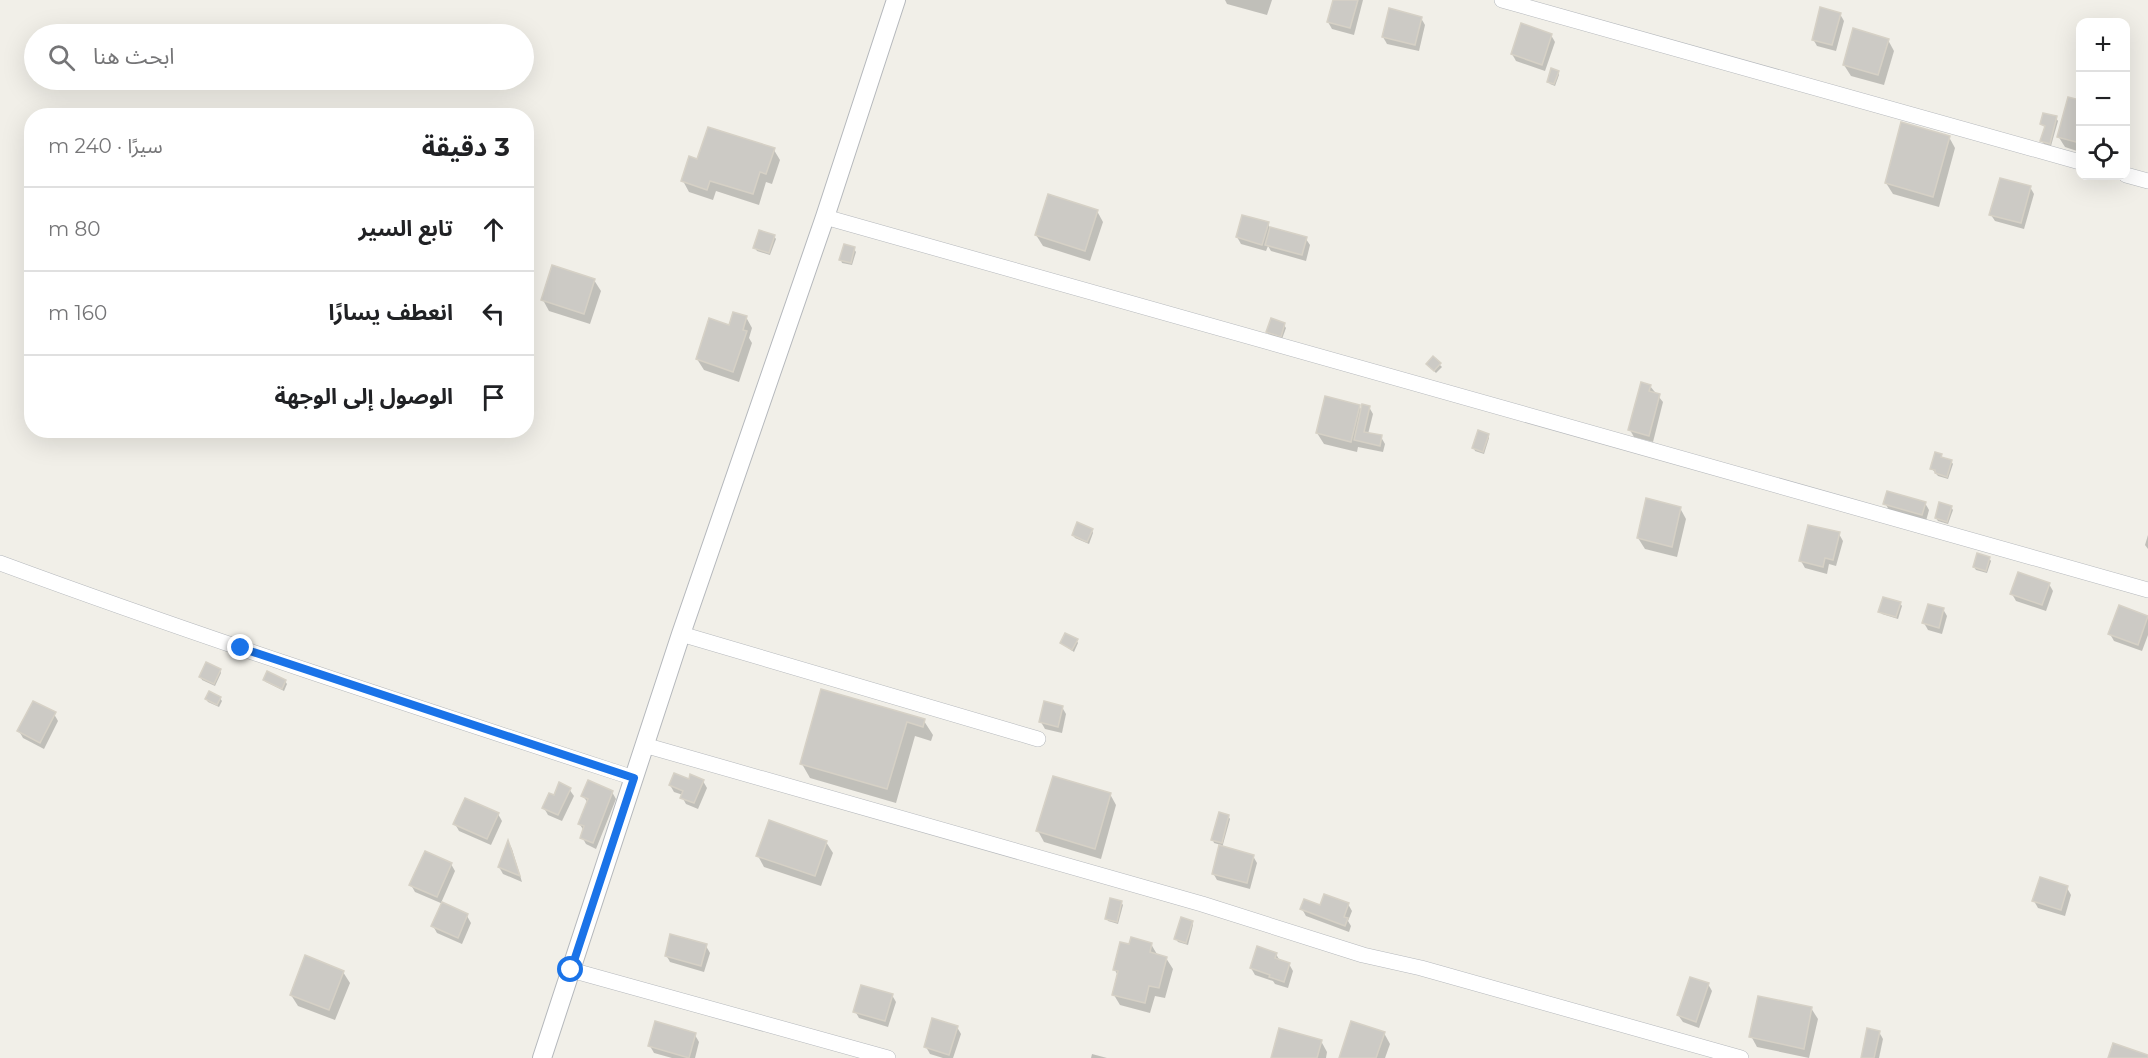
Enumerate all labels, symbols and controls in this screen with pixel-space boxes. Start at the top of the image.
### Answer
map controls [2076,18,2130,180]
button: + [2076,18,2130,72]
search box [24,24,534,90]
icon: search [45,41,78,74]
text: ابحث هنا [93,43,175,70]
button: − [2076,72,2130,126]
button: locate [2076,126,2130,180]
text: 3 دقيقة [422,131,510,163]
text: سيرًا · 240 m [48,134,163,158]
icon: ahead [477,213,510,246]
text: تابع السير [359,215,453,242]
text: 80 m [48,217,100,241]
icon: left [477,297,510,330]
text: انعطف يسارًا [329,299,453,326]
text: 160 m [48,301,107,325]
icon: arrive [477,381,510,414]
text: الوصول إلى الوجهة [274,383,453,410]
route end [227,634,253,660]
route start [557,956,583,982]

